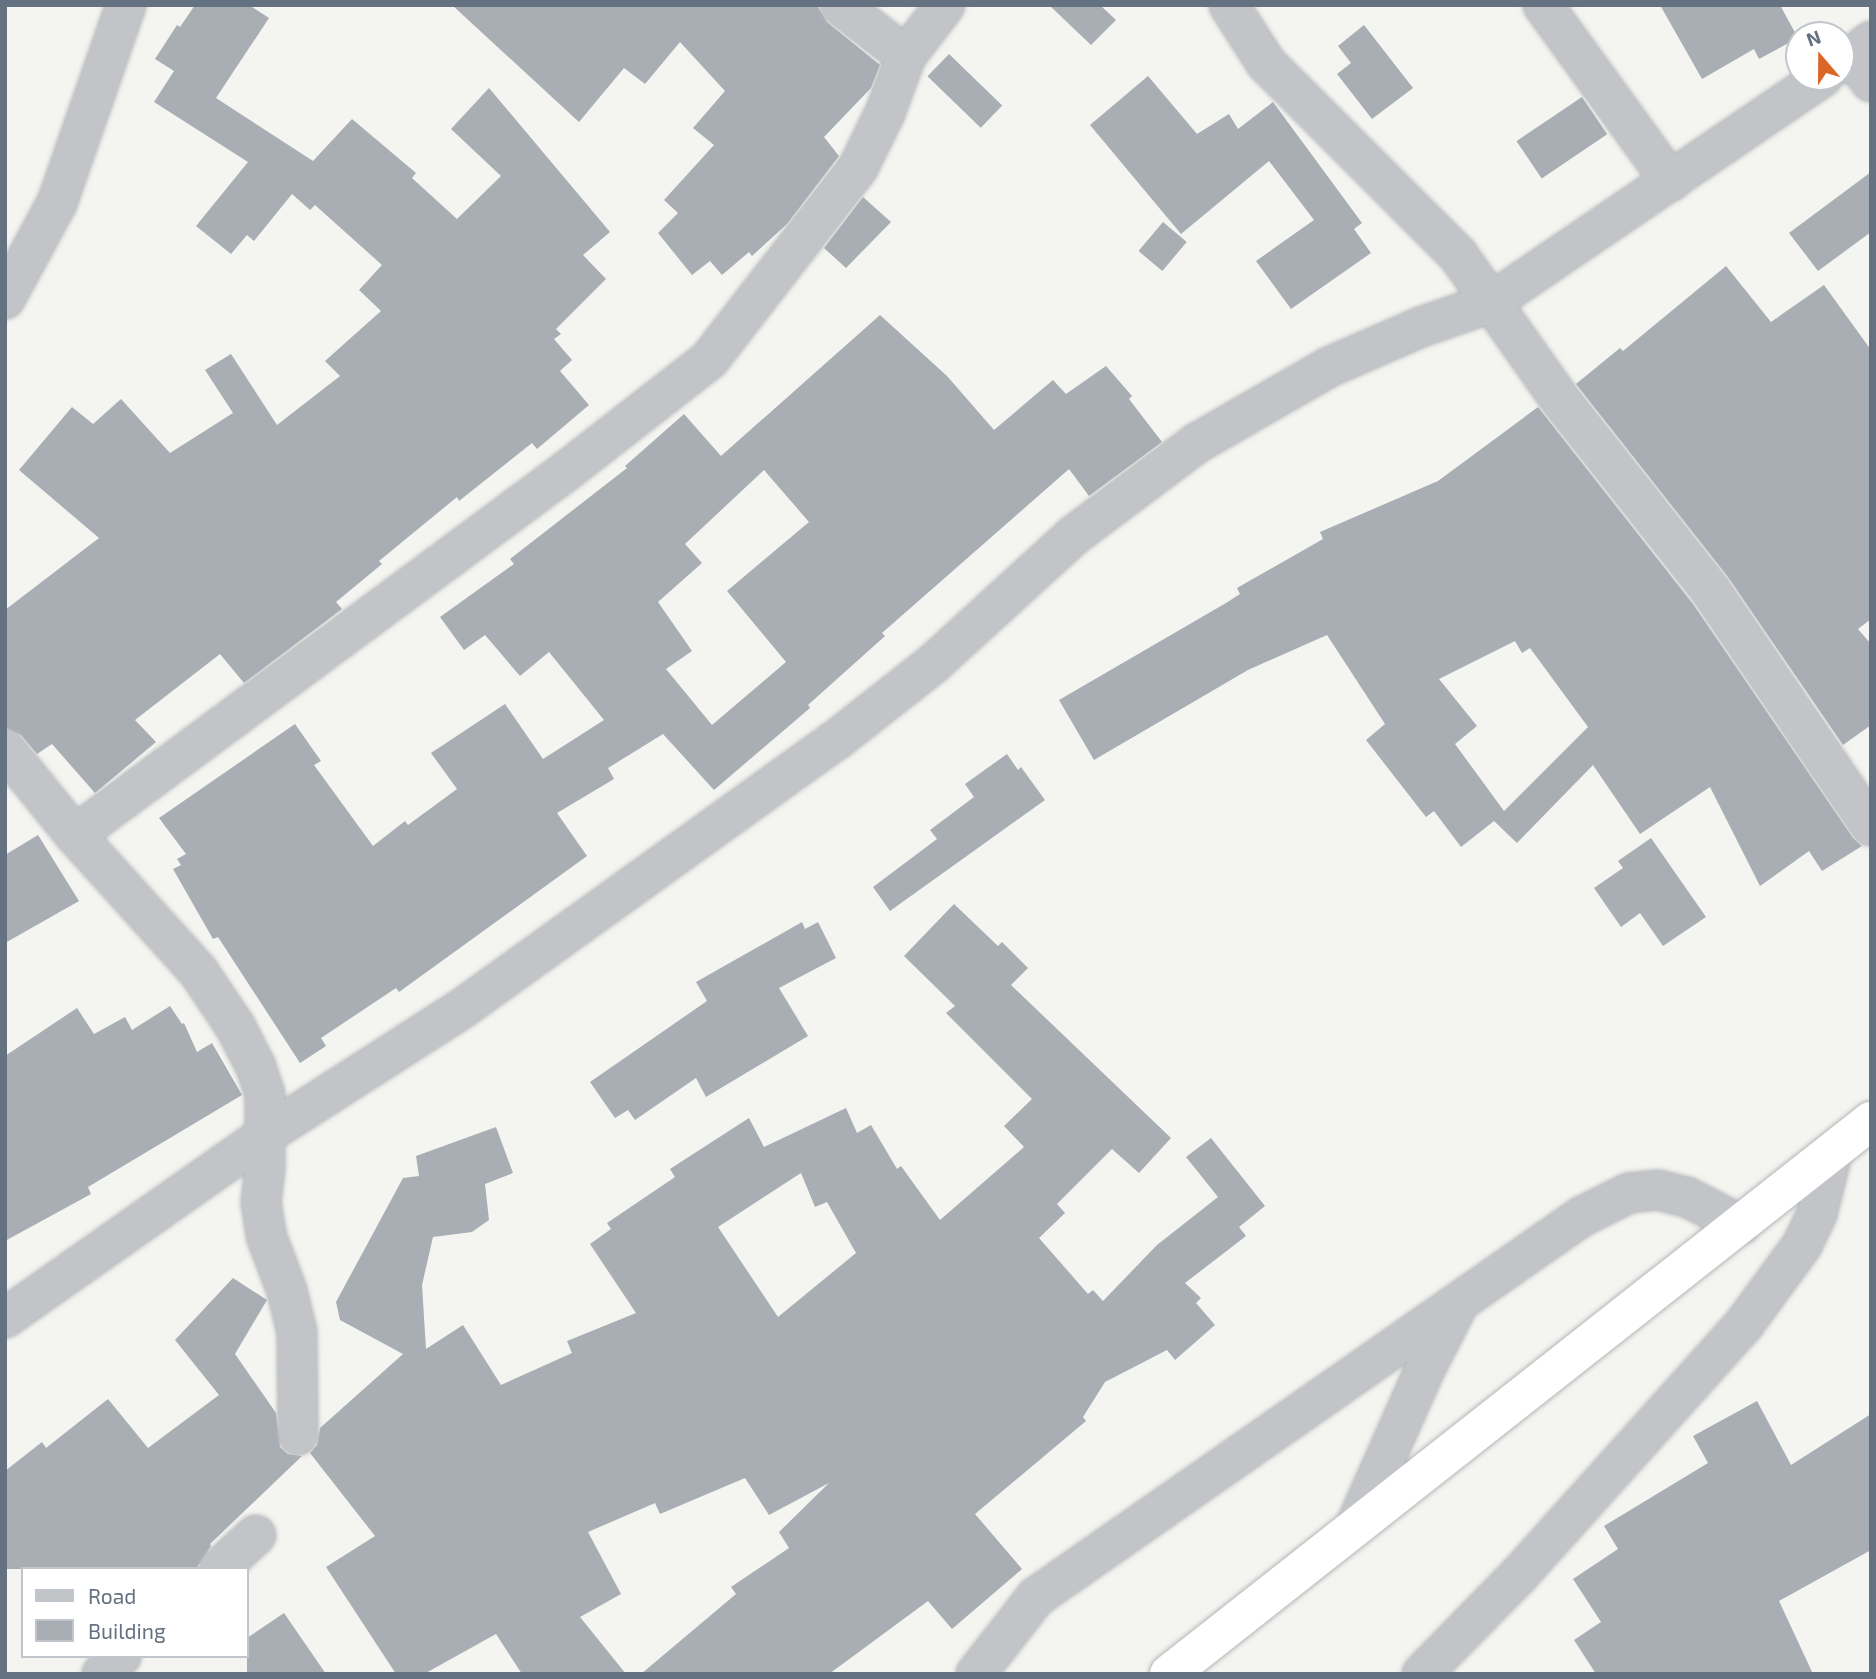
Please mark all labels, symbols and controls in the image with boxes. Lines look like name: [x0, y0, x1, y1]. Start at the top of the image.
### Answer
north arrow: [1785, 21, 1855, 91]
text: N: [1803, 25, 1824, 51]
legend: [21, 1567, 248, 1658]
text: Road: [88, 1583, 136, 1608]
text: Building: [88, 1618, 166, 1643]

